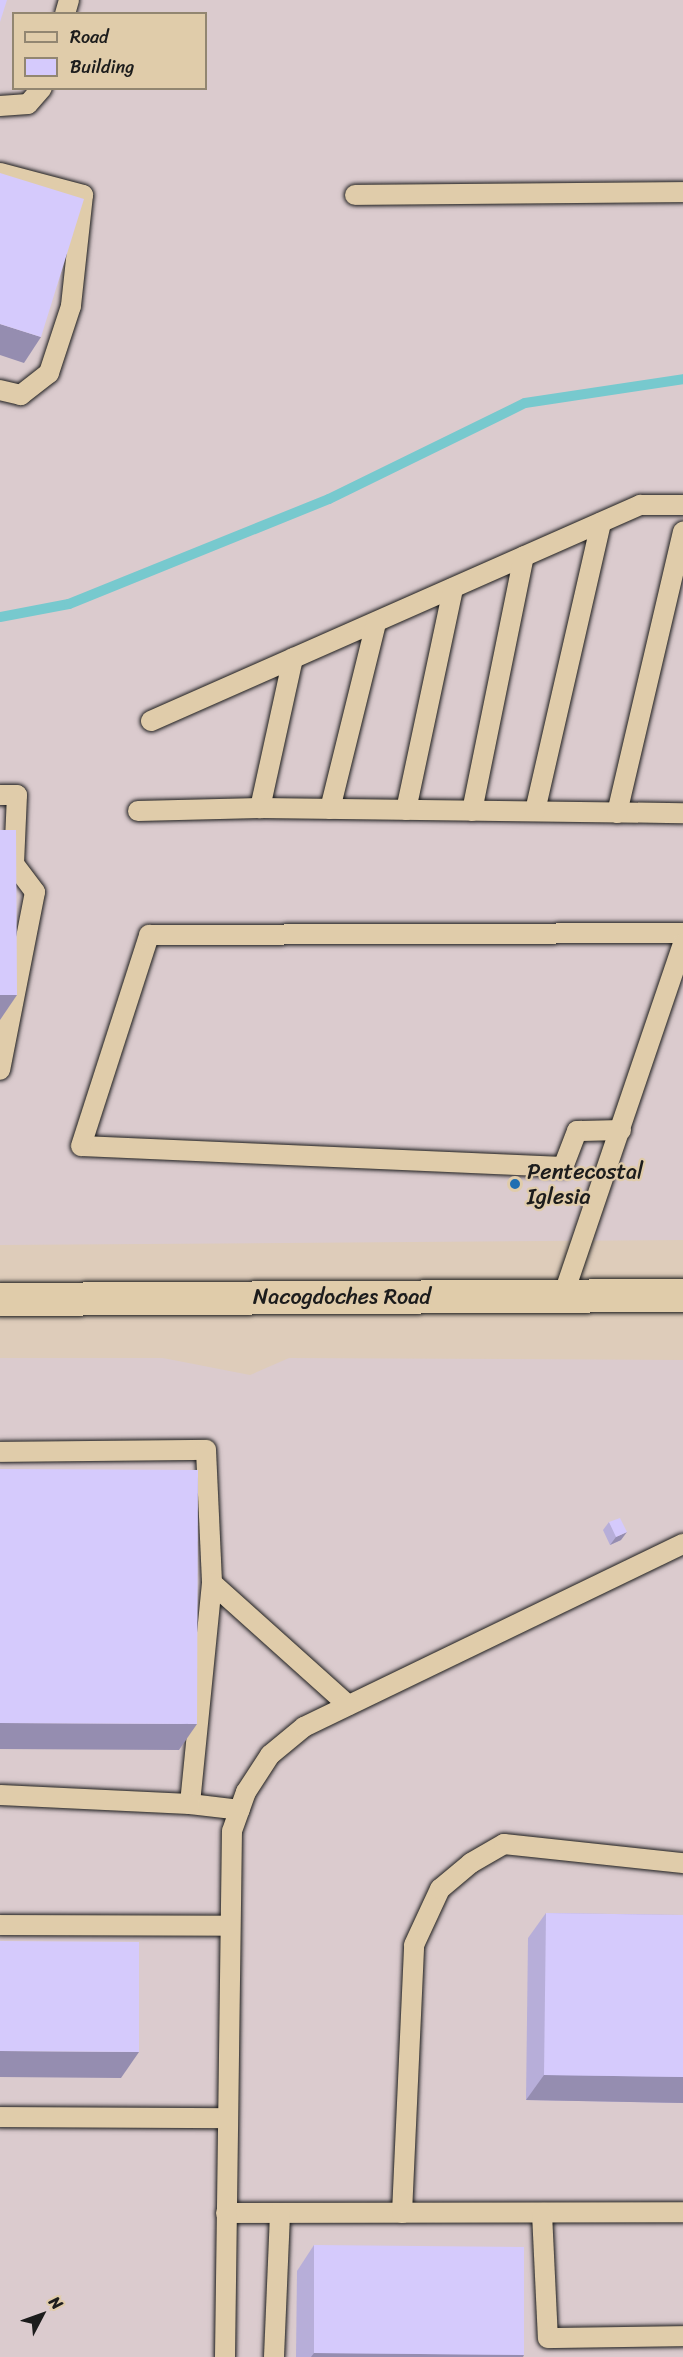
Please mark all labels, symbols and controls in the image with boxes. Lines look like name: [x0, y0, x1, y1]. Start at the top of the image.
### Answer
legend: [12, 12, 207, 90]
text: Road: [70, 21, 109, 53]
text: Building: [70, 51, 134, 83]
place label: Pentecostal Iglesia: [527, 1158, 643, 1210]
marker: Pentecostal Iglesia: [508, 1177, 522, 1191]
street label: Nacogdoches Road: [253, 1284, 431, 1310]
north arrow: [12, 2285, 72, 2345]
text: N: [41, 2289, 71, 2317]

